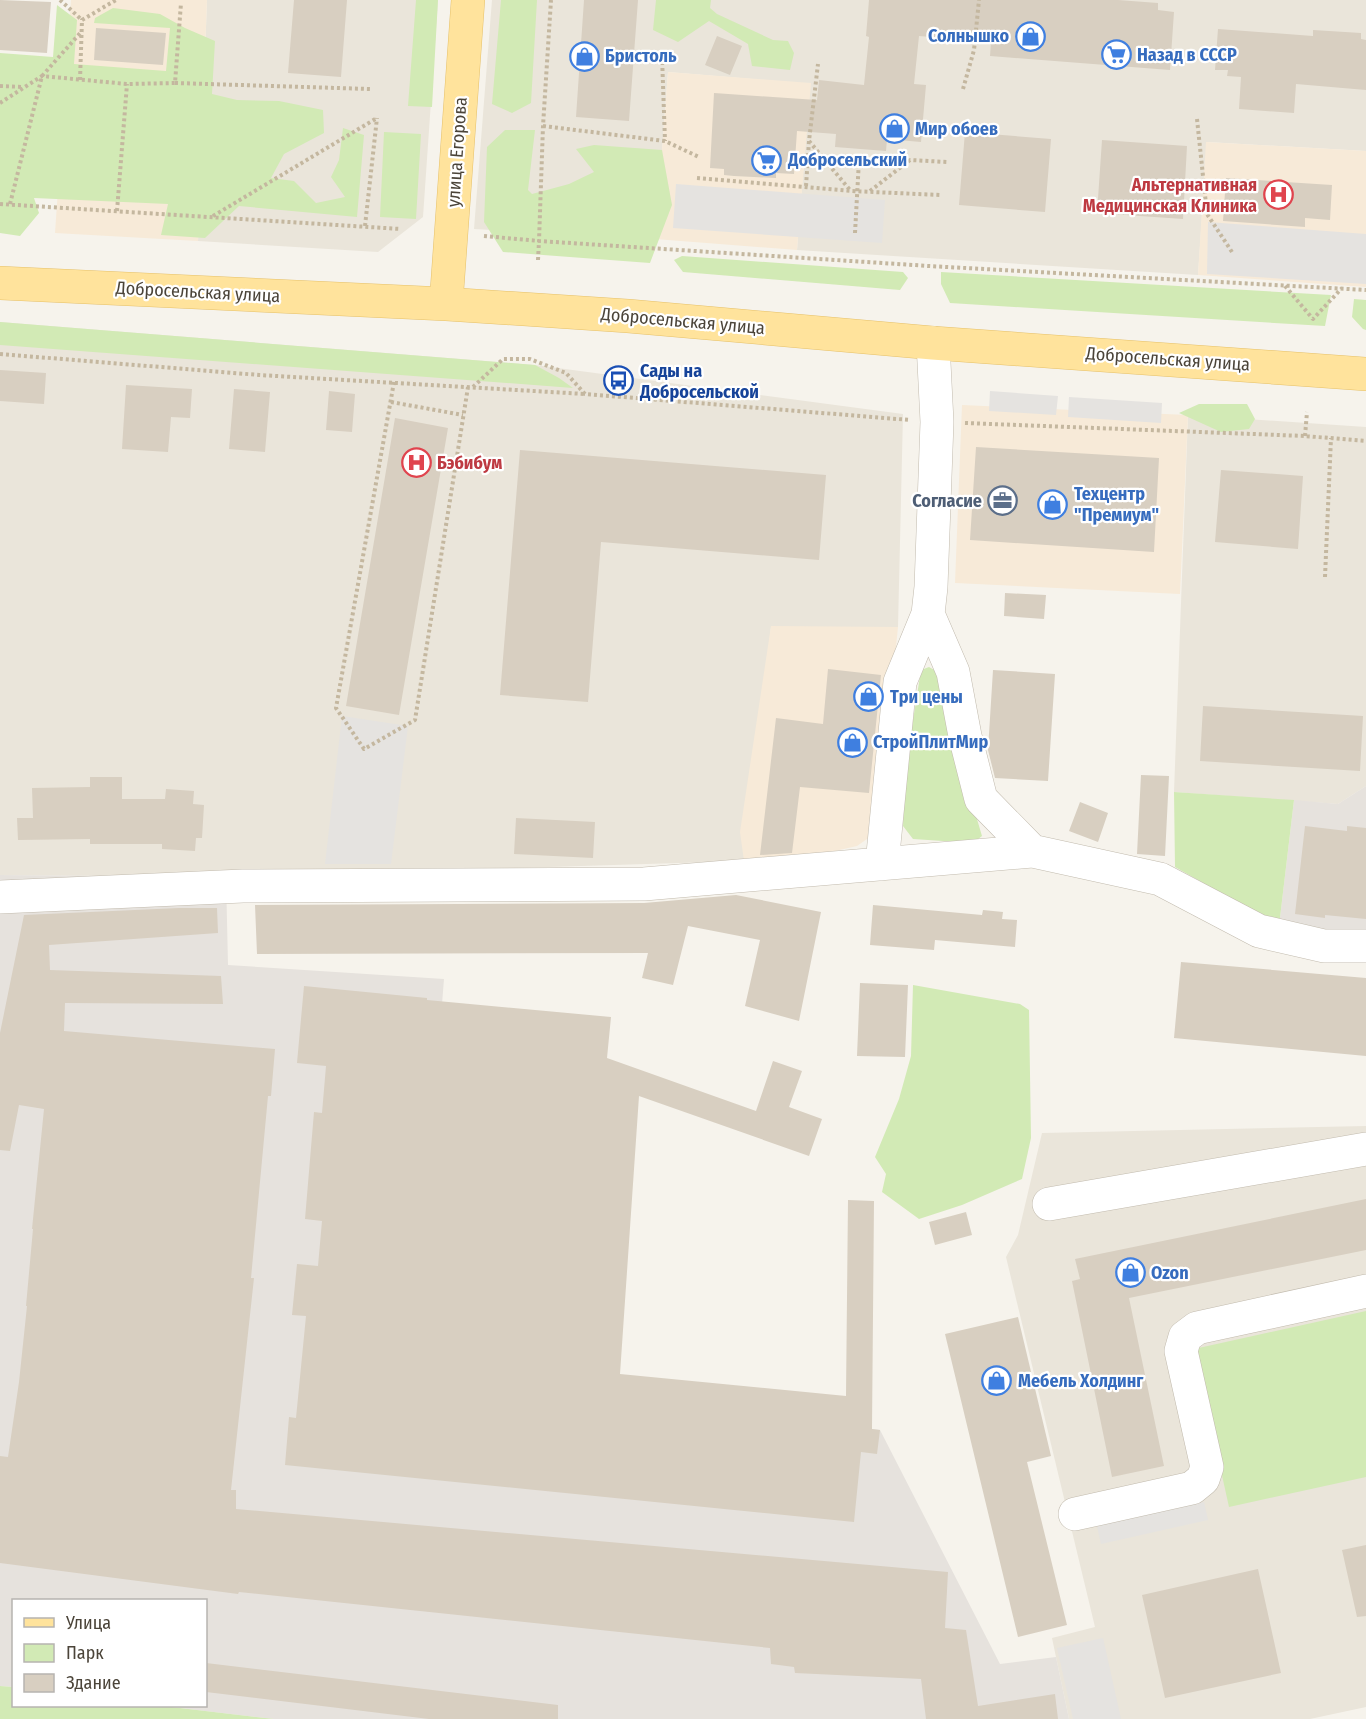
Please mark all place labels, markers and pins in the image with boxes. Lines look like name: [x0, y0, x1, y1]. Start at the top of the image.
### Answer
shop icon: Солнышко: [1014, 20, 1046, 52]
place label: Солнышко: [928, 25, 1009, 47]
supermarket icon: Назад в СССР: [1100, 39, 1132, 71]
shop icon: Бристоль: [568, 40, 600, 72]
place label: Назад в СССР: [1137, 44, 1237, 66]
place label: Бристоль: [605, 45, 677, 67]
shop icon: Мир обоев: [878, 113, 910, 145]
place label: Мир обоев: [915, 118, 998, 140]
supermarket icon: Добросельский: [751, 144, 783, 176]
place label: Добросельский: [787, 149, 907, 171]
place label: Альтернативная Mедицинская Kлиника: [1083, 174, 1257, 217]
hospital icon: Альтернативная Mедицинская Kлиника: [1262, 179, 1294, 211]
place label: Сады на Добросельской: [639, 360, 759, 403]
bus stop icon: Сады на Добросельской: [603, 365, 635, 397]
hospital icon: Бэбибум: [400, 447, 432, 479]
place label: Бэбибум: [437, 452, 502, 474]
place label: Техцентр "Премиум": [1074, 483, 1159, 526]
office icon: Согласие: [987, 485, 1019, 517]
shop icon: Техцентр "Премиум": [1037, 488, 1069, 520]
place label: Согласие: [912, 490, 982, 512]
shop icon: Три цены: [853, 681, 885, 713]
place label: Три цены: [890, 686, 963, 708]
shop icon: СтройПлитМир: [836, 726, 868, 758]
place label: СтройПлитМир: [873, 731, 988, 753]
shop icon: Ozon: [1114, 1257, 1146, 1289]
place label: Ozon: [1151, 1262, 1189, 1284]
shop icon: Мебель Холдинг: [981, 1365, 1013, 1397]
place label: Мебель Холдинг: [1018, 1370, 1144, 1392]

